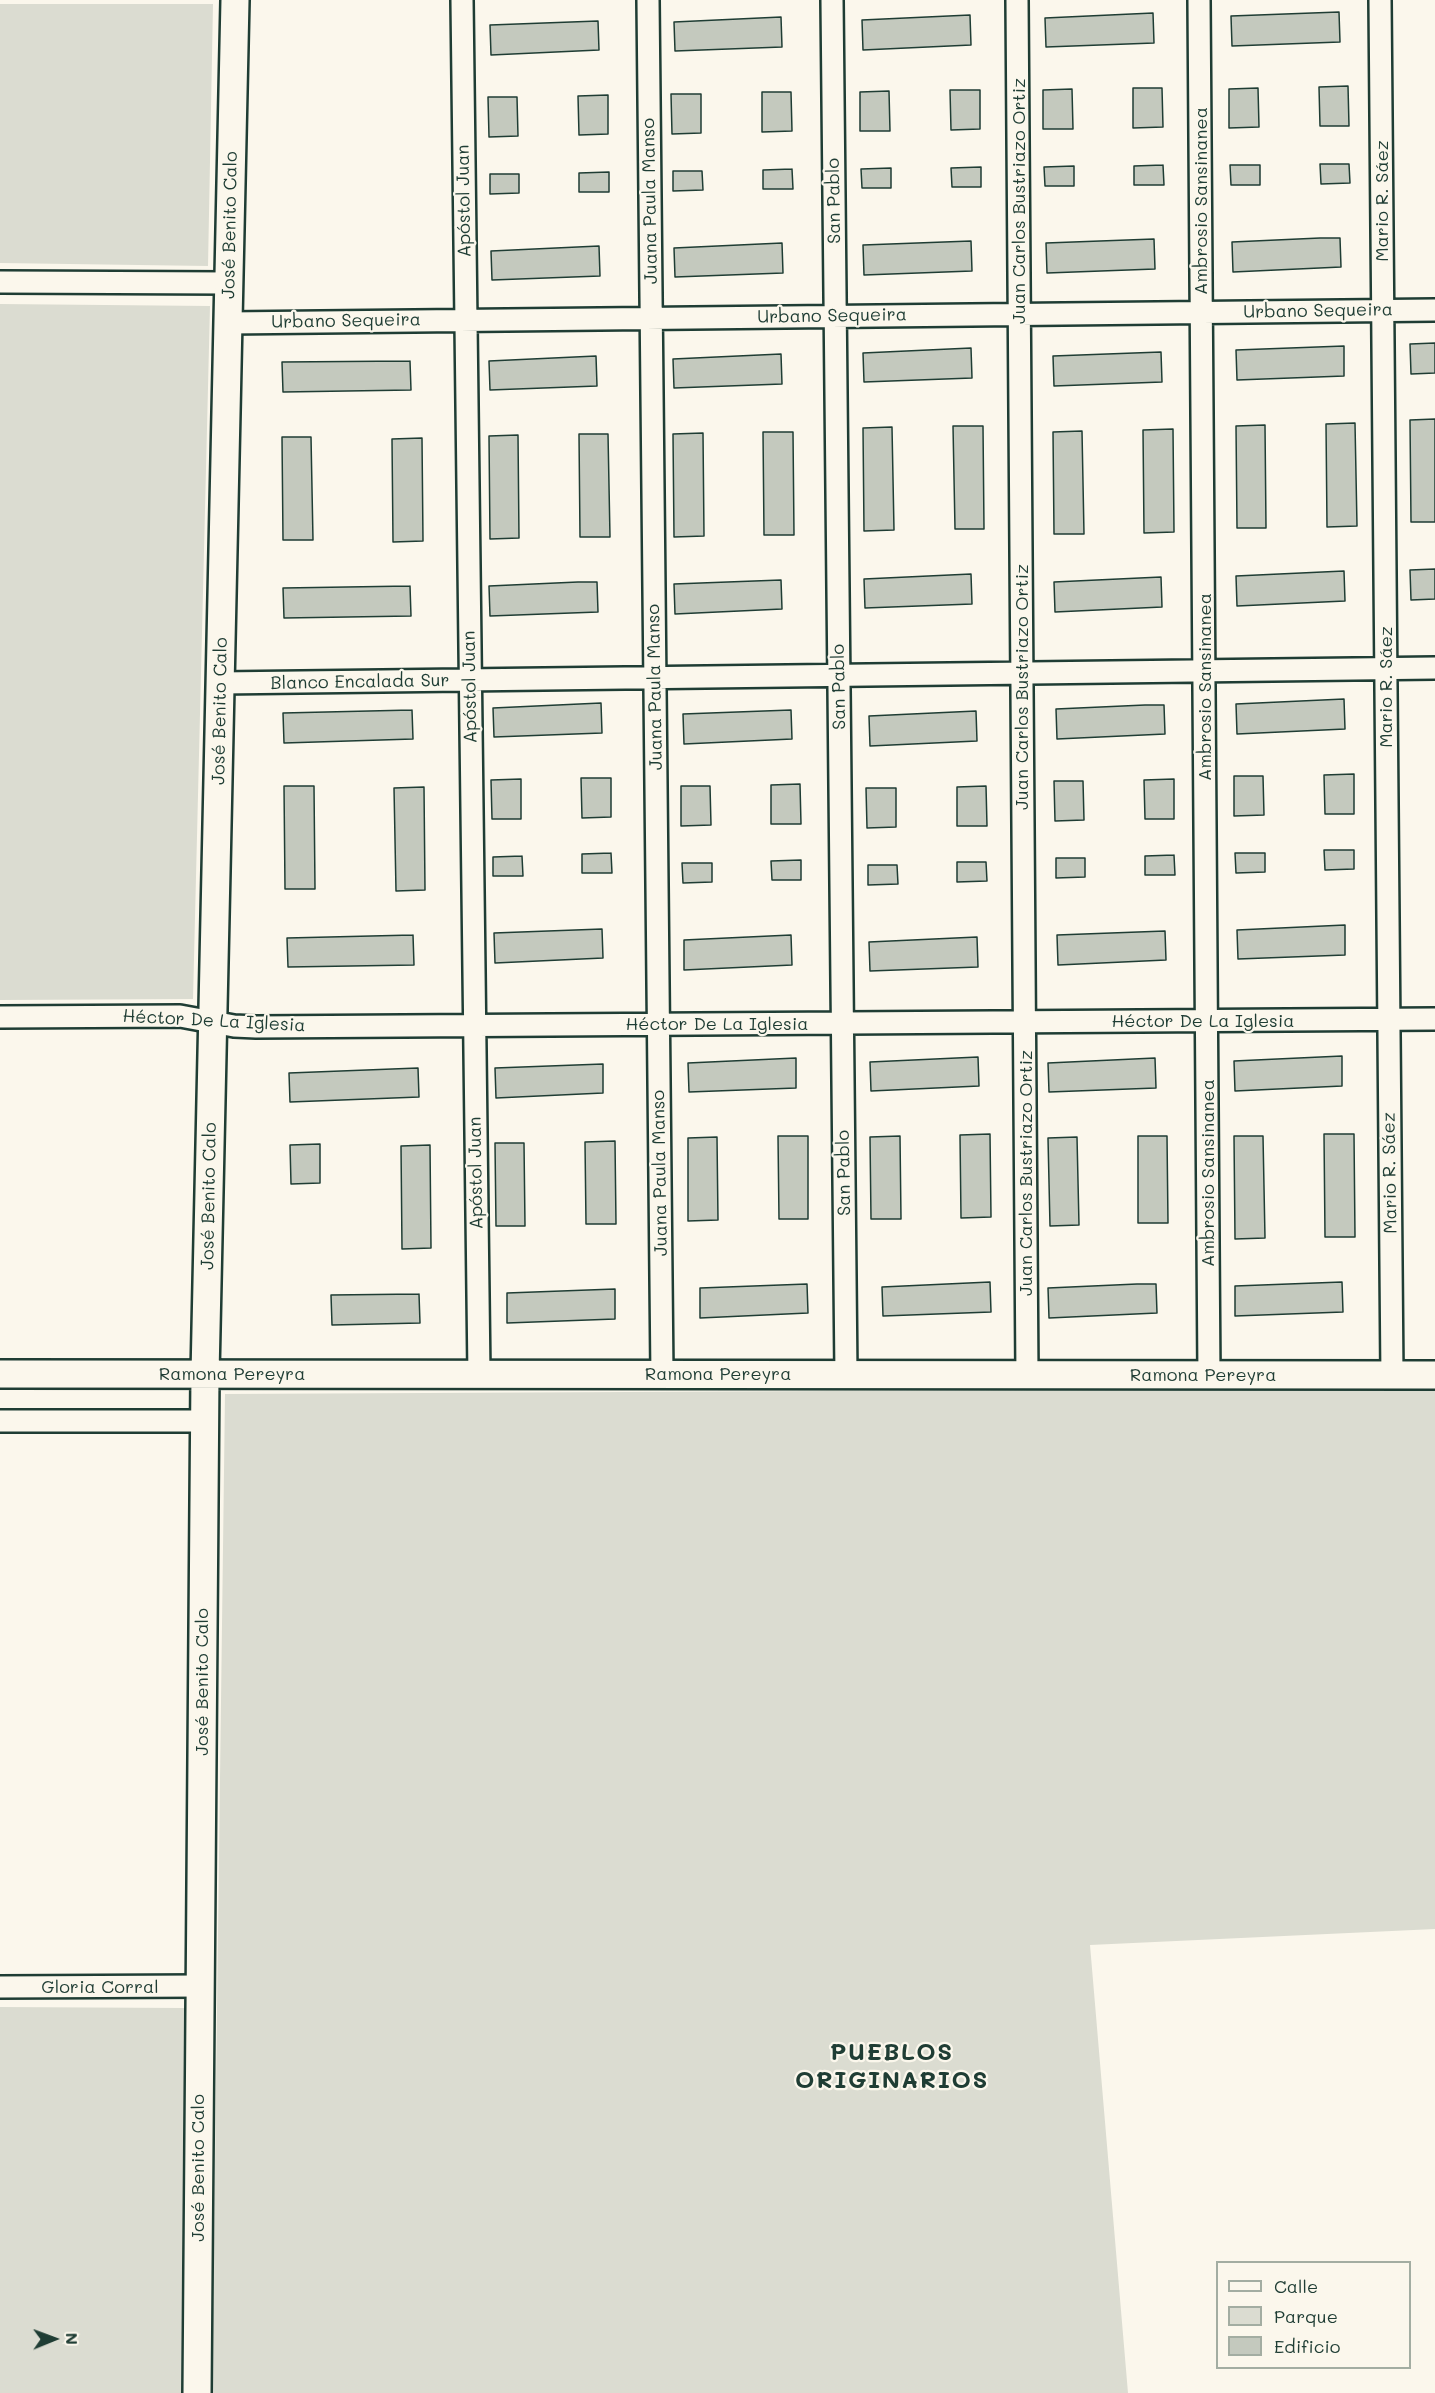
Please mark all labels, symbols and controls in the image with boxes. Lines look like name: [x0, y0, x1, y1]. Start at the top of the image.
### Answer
street label: Juan Carlos Bustriazo Ortiz: [1008, 78, 1030, 324]
street label: Ambrosio Sansinanea: [1190, 107, 1212, 295]
street label: Juana Paula Manso: [638, 118, 662, 284]
street label: Mario R. Sáez: [1371, 140, 1393, 262]
street label: Apóstol Juan: [452, 144, 476, 258]
street label: José Benito Calo: [218, 151, 242, 299]
street label: San Pablo: [822, 158, 846, 244]
street label: Urbano Sequeira: [1243, 299, 1393, 323]
street label: Urbano Sequeira: [757, 304, 907, 328]
street label: Urbano Sequeira: [271, 309, 421, 333]
street label: Juan Carlos Bustriazo Ortiz: [1011, 564, 1033, 810]
street label: Ambrosio Sansinanea: [1194, 593, 1216, 781]
street label: Juana Paula Manso: [643, 604, 667, 770]
street label: Mario R. Sáez: [1375, 626, 1397, 748]
street label: Apóstol Juan: [458, 630, 482, 744]
street label: José Benito Calo: [208, 637, 232, 785]
street label: San Pablo: [827, 644, 851, 730]
street label: Blanco Encalada Sur: [270, 670, 450, 694]
street label: Héctor De La Iglesia: [122, 1005, 306, 1037]
street label: Héctor De La Iglesia: [1111, 1010, 1295, 1032]
street label: Héctor De La Iglesia: [625, 1013, 809, 1035]
street label: Juan Carlos Bustriazo Ortiz: [1015, 1050, 1037, 1296]
street label: Ambrosio Sansinanea: [1197, 1079, 1219, 1267]
street label: Juana Paula Manso: [648, 1090, 672, 1256]
street label: Mario R. Sáez: [1378, 1112, 1402, 1234]
street label: Apóstol Juan: [464, 1116, 488, 1230]
street label: José Benito Calo: [197, 1122, 221, 1270]
street label: San Pablo: [832, 1130, 856, 1216]
street label: Ramona Pereyra: [159, 1363, 305, 1385]
street label: Ramona Pereyra: [645, 1363, 791, 1385]
street label: Ramona Pereyra: [1130, 1364, 1276, 1386]
street label: José Benito Calo: [191, 1608, 213, 1756]
street label: Gloria Corral: [41, 1976, 159, 1998]
district label: PUEBLOS ORIGINARIOS: [795, 2039, 989, 2095]
street label: José Benito Calo: [187, 2094, 209, 2242]
legend: [1216, 2261, 1411, 2369]
text: Calle: [1274, 2274, 1318, 2298]
text: Parque: [1274, 2304, 1338, 2328]
north arrow: [24, 2309, 84, 2369]
text: N: [62, 2332, 83, 2345]
text: Edificio: [1274, 2334, 1341, 2358]

